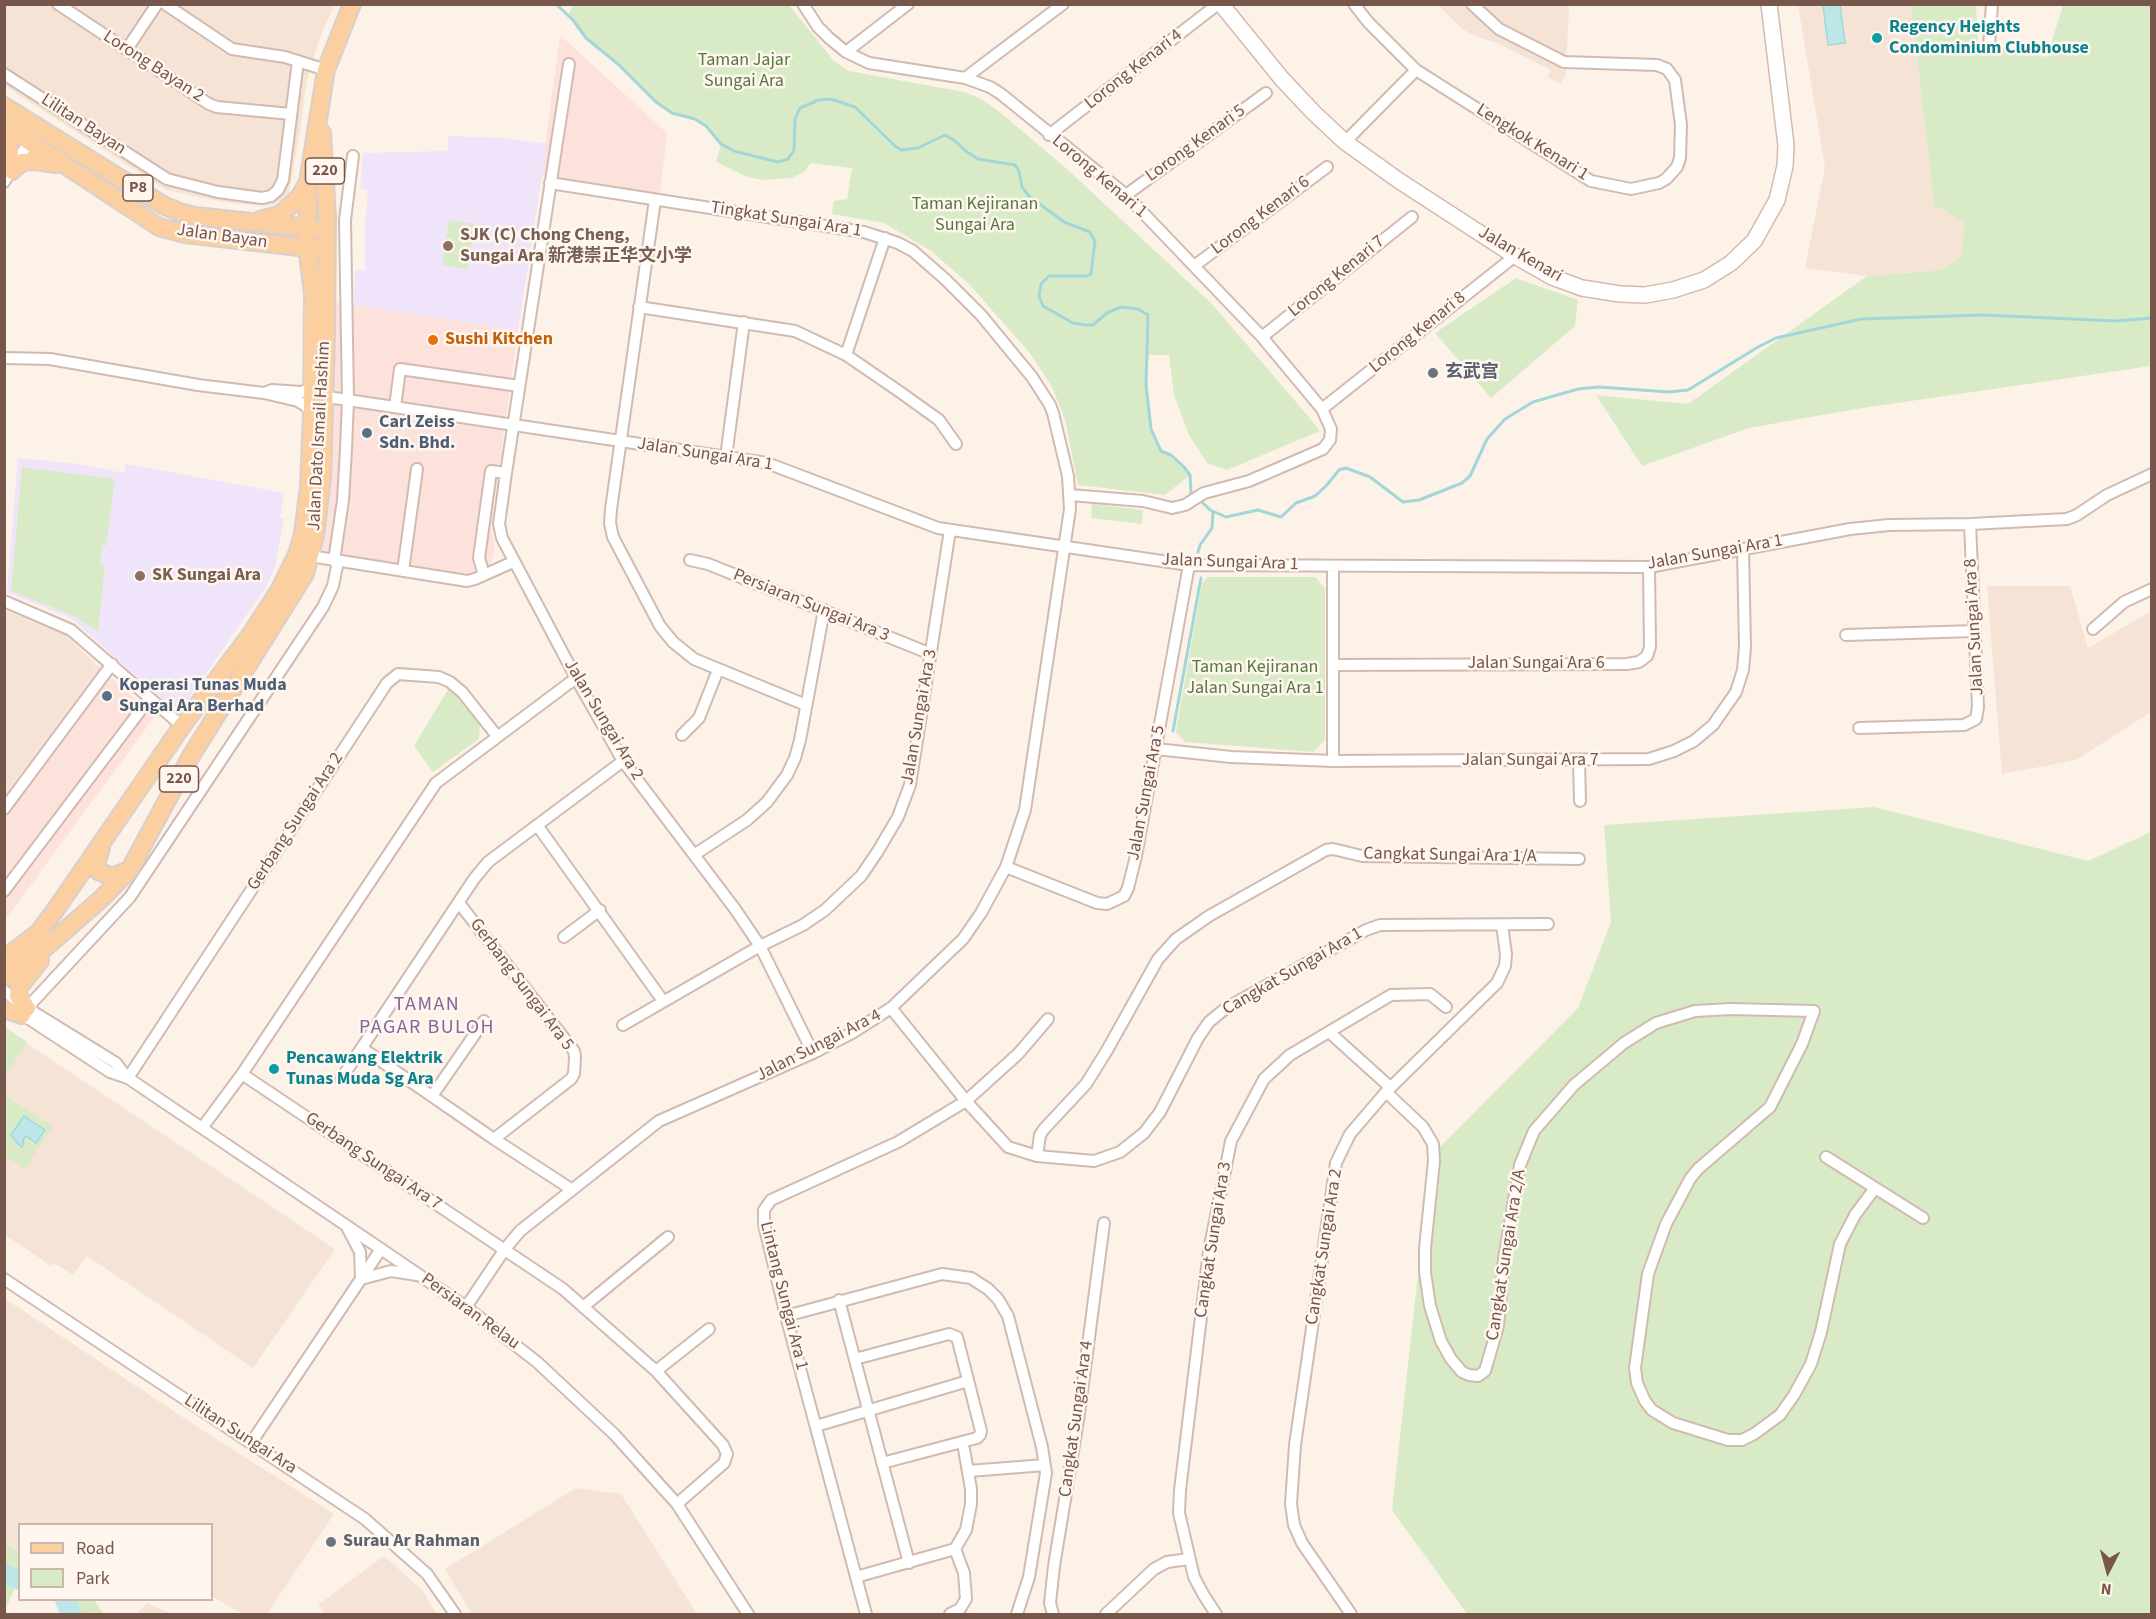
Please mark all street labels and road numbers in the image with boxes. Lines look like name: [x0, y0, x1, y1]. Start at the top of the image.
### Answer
street label: Lorong Kenari 4: [1081, 25, 1187, 115]
street label: Lorong Bayan 2: [99, 26, 207, 108]
street label: Lilitan Bayan: [36, 90, 130, 160]
street label: Lengkok Kenari 1: [1472, 100, 1592, 186]
street label: Lorong Kenari 5: [1142, 101, 1250, 187]
street label: Lorong Kenari 1: [1047, 131, 1151, 223]
road number: 220: [306, 158, 344, 184]
street label: Lorong Kenari 6: [1207, 172, 1315, 260]
road number: P8: [123, 175, 153, 201]
street label: Tingkat Sungai Ara 1: [709, 197, 863, 243]
street label: Jalan Bayan: [175, 220, 269, 254]
street label: Jalan Kenari: [1474, 222, 1566, 288]
street label: Lorong Kenari 7: [1284, 231, 1390, 323]
street label: Lorong Kenari 8: [1365, 287, 1471, 379]
street label: Jalan Dato Ismail Hashim: [304, 340, 336, 532]
street label: Jalan Sungai Ara 1: [636, 434, 774, 476]
street label: Jalan Sungai Ara 1: [1646, 530, 1784, 576]
street label: Jalan Sungai Ara 1: [1161, 550, 1299, 576]
street label: Jalan Sungai Ara 8: [1961, 558, 1989, 696]
street label: Persiaran Sungai Ara 3: [730, 565, 892, 647]
street label: Jalan Sungai Ara 3: [897, 648, 943, 786]
street label: Jalan Sungai Ara 6: [1467, 653, 1605, 675]
street label: Jalan Sungai Ara 2: [558, 656, 648, 784]
street label: Jalan Sungai Ara 5: [1123, 724, 1171, 862]
street label: Gerbang Sungai Ara 2: [243, 749, 349, 895]
street label: Jalan Sungai Ara 7: [1461, 750, 1599, 772]
road number: 220: [160, 766, 198, 792]
street label: Cangkat Sungai Ara 1/A: [1363, 844, 1537, 868]
street label: Gerbang Sungai Ara 5: [464, 915, 578, 1055]
street label: Cangkat Sungai Ara 1: [1219, 923, 1367, 1021]
street label: Jalan Sungai Ara 4: [753, 1005, 885, 1087]
street label: Gerbang Sungai Ara 7: [301, 1108, 445, 1216]
street label: Cangkat Sungai Ara 3: [1191, 1160, 1237, 1320]
street label: Cangkat Sungai Ara 2: [1302, 1167, 1348, 1327]
street label: Cangkat Sungai Ara 2/A: [1483, 1168, 1531, 1342]
street label: Lintang Sungai Ara 1: [754, 1219, 812, 1373]
street label: Persiaran Relau: [416, 1269, 524, 1355]
street label: Cangkat Sungai Ara 4: [1055, 1339, 1099, 1499]
street label: Lilitan Sungai Ara: [180, 1390, 300, 1480]

